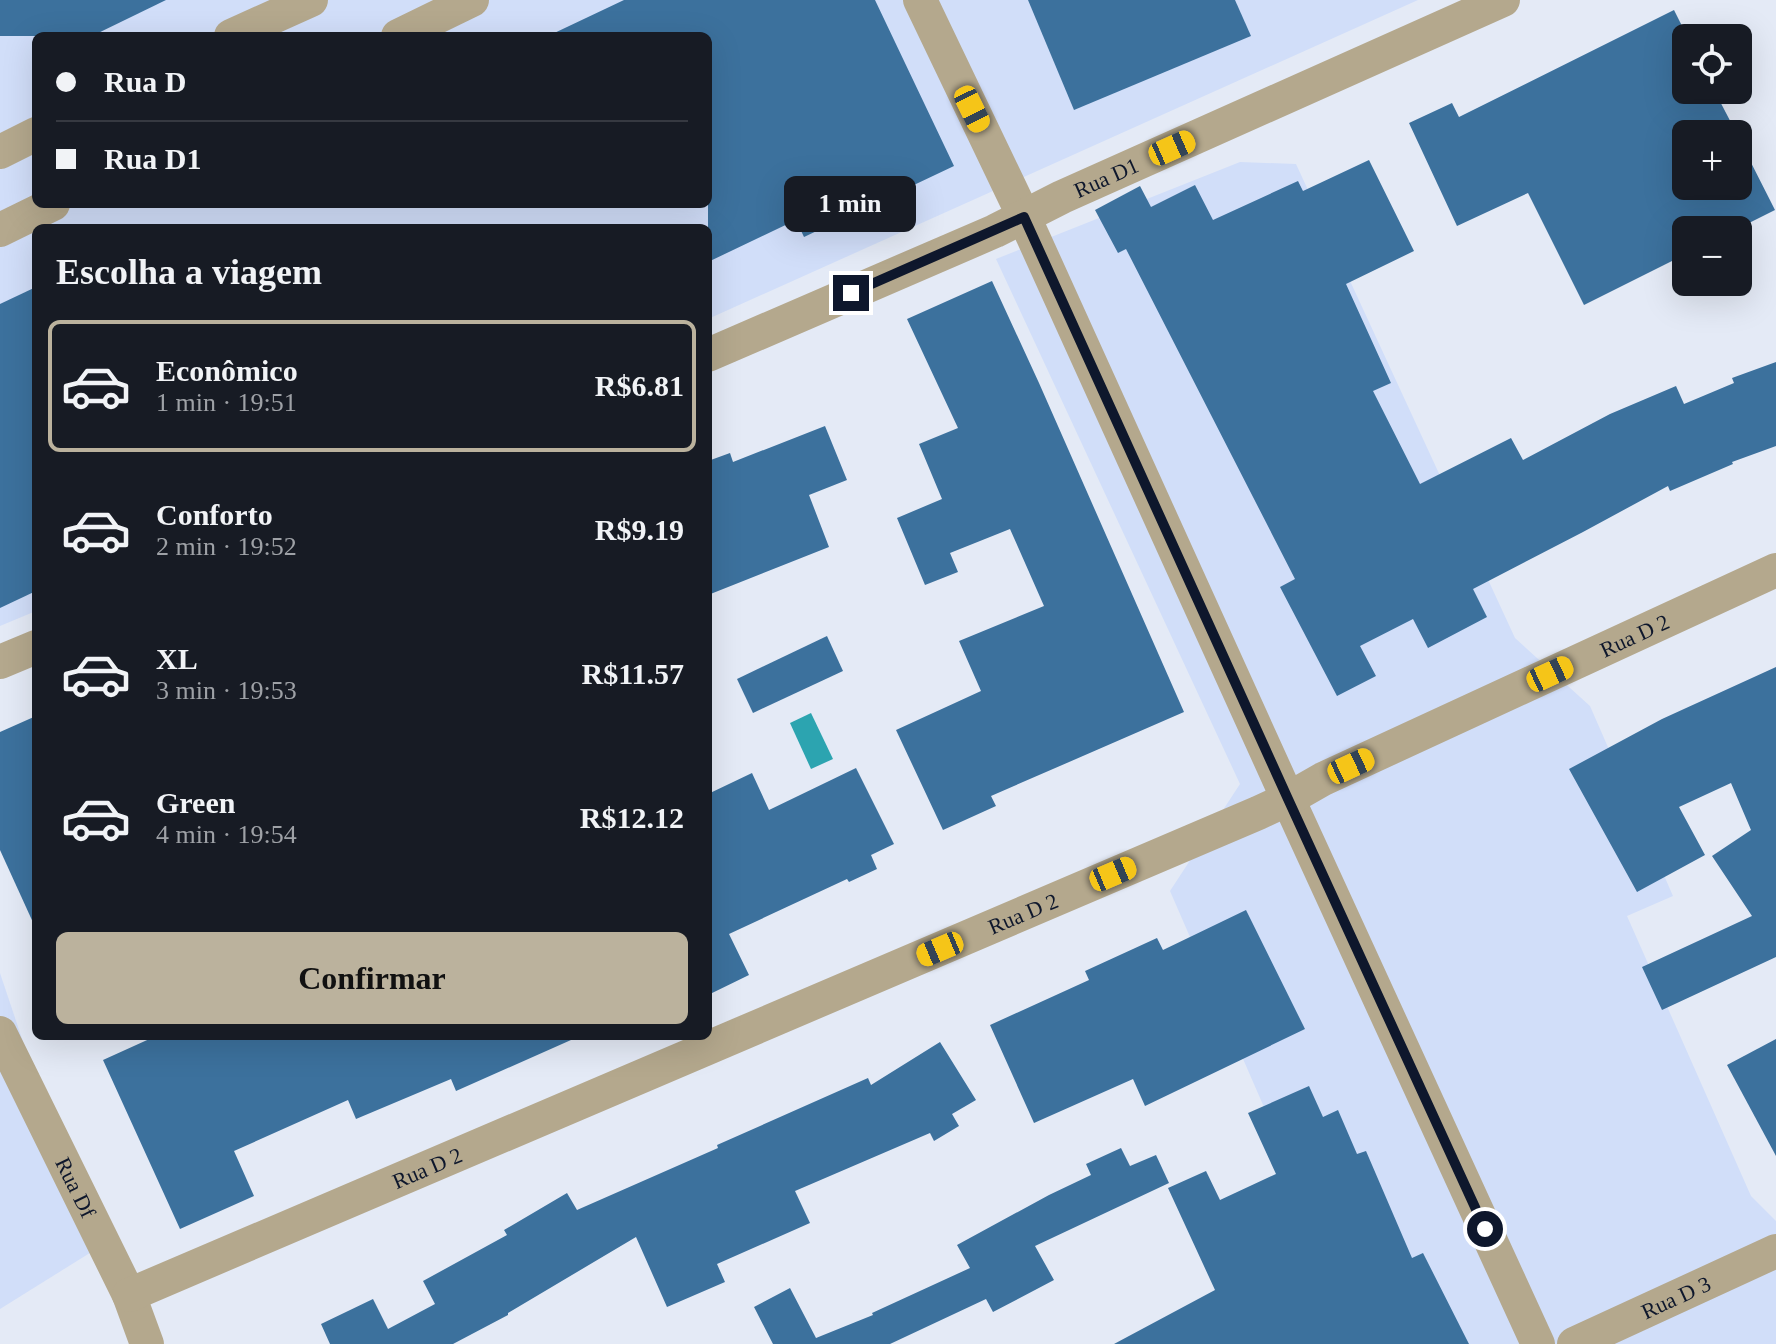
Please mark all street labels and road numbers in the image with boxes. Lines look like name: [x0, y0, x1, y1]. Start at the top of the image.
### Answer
street label: Rua D1: [1070, 152, 1142, 203]
street label: Rua D 2: [1596, 609, 1673, 662]
street label: Rua D 2: [984, 887, 1062, 939]
street label: Rua D 2: [388, 1142, 466, 1194]
street label: Rua Df: [51, 1153, 102, 1222]
street label: Rua D 3: [1637, 1270, 1714, 1324]

